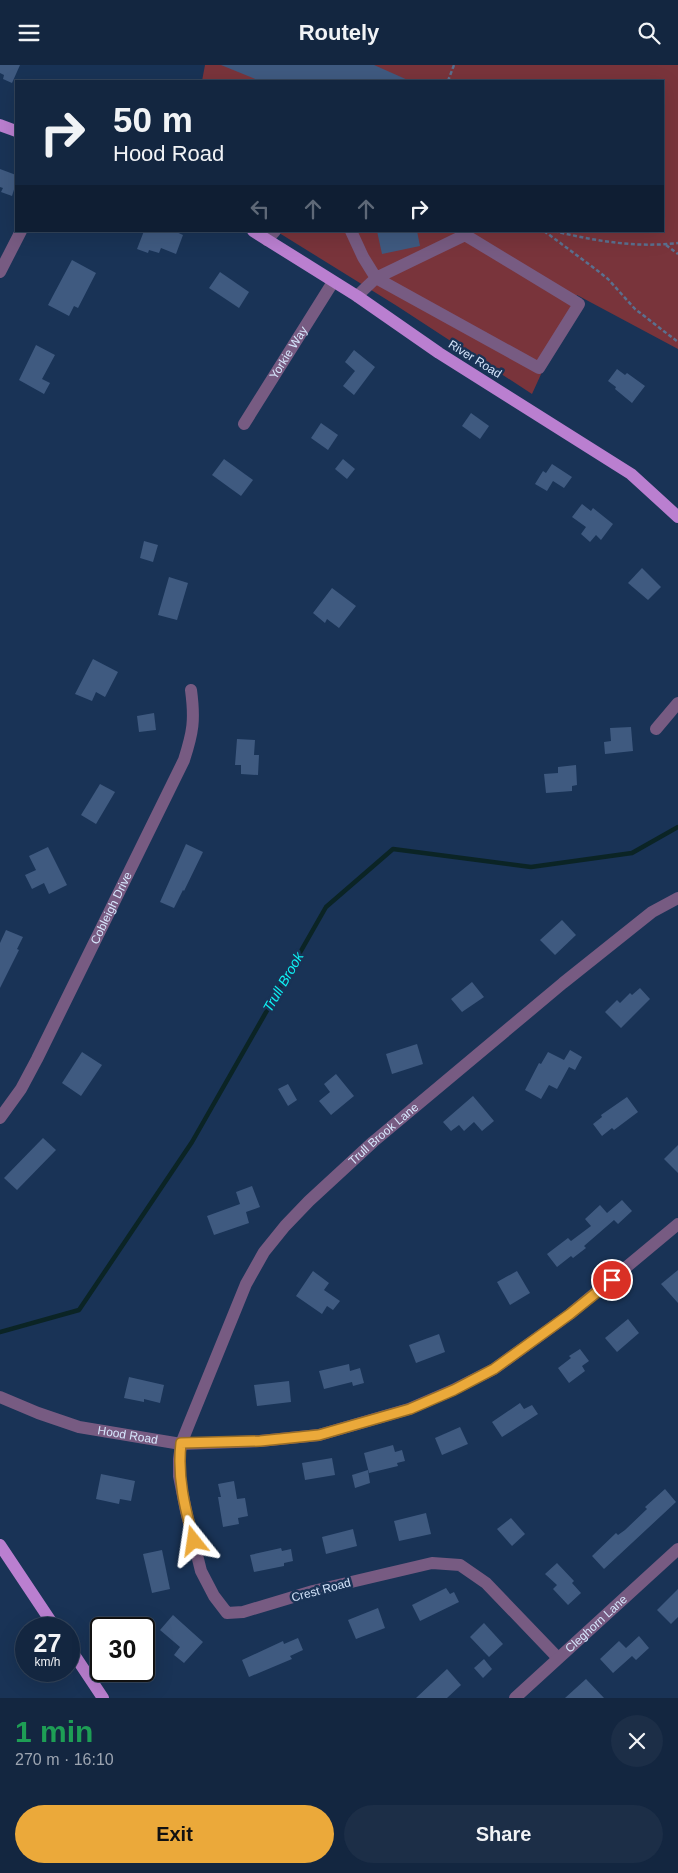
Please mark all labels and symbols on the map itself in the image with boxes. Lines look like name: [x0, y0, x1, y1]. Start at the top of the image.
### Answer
street label: Yorkie Way: [267, 324, 310, 382]
street label: River Road: [446, 337, 504, 381]
street label: Cobleigh Drive: [88, 869, 135, 947]
water label: Trull Brook: [259, 948, 307, 1015]
street label: Trull Brook Lane: [346, 1100, 421, 1168]
pin: [591, 1259, 633, 1301]
street label: Hood Road: [97, 1423, 159, 1447]
position arrow: [167, 1514, 219, 1566]
street label: Crest Road: [290, 1575, 352, 1605]
street label: Cleghorn Lane: [562, 1592, 630, 1656]
speed limit sign: 30: [90, 1617, 155, 1682]

